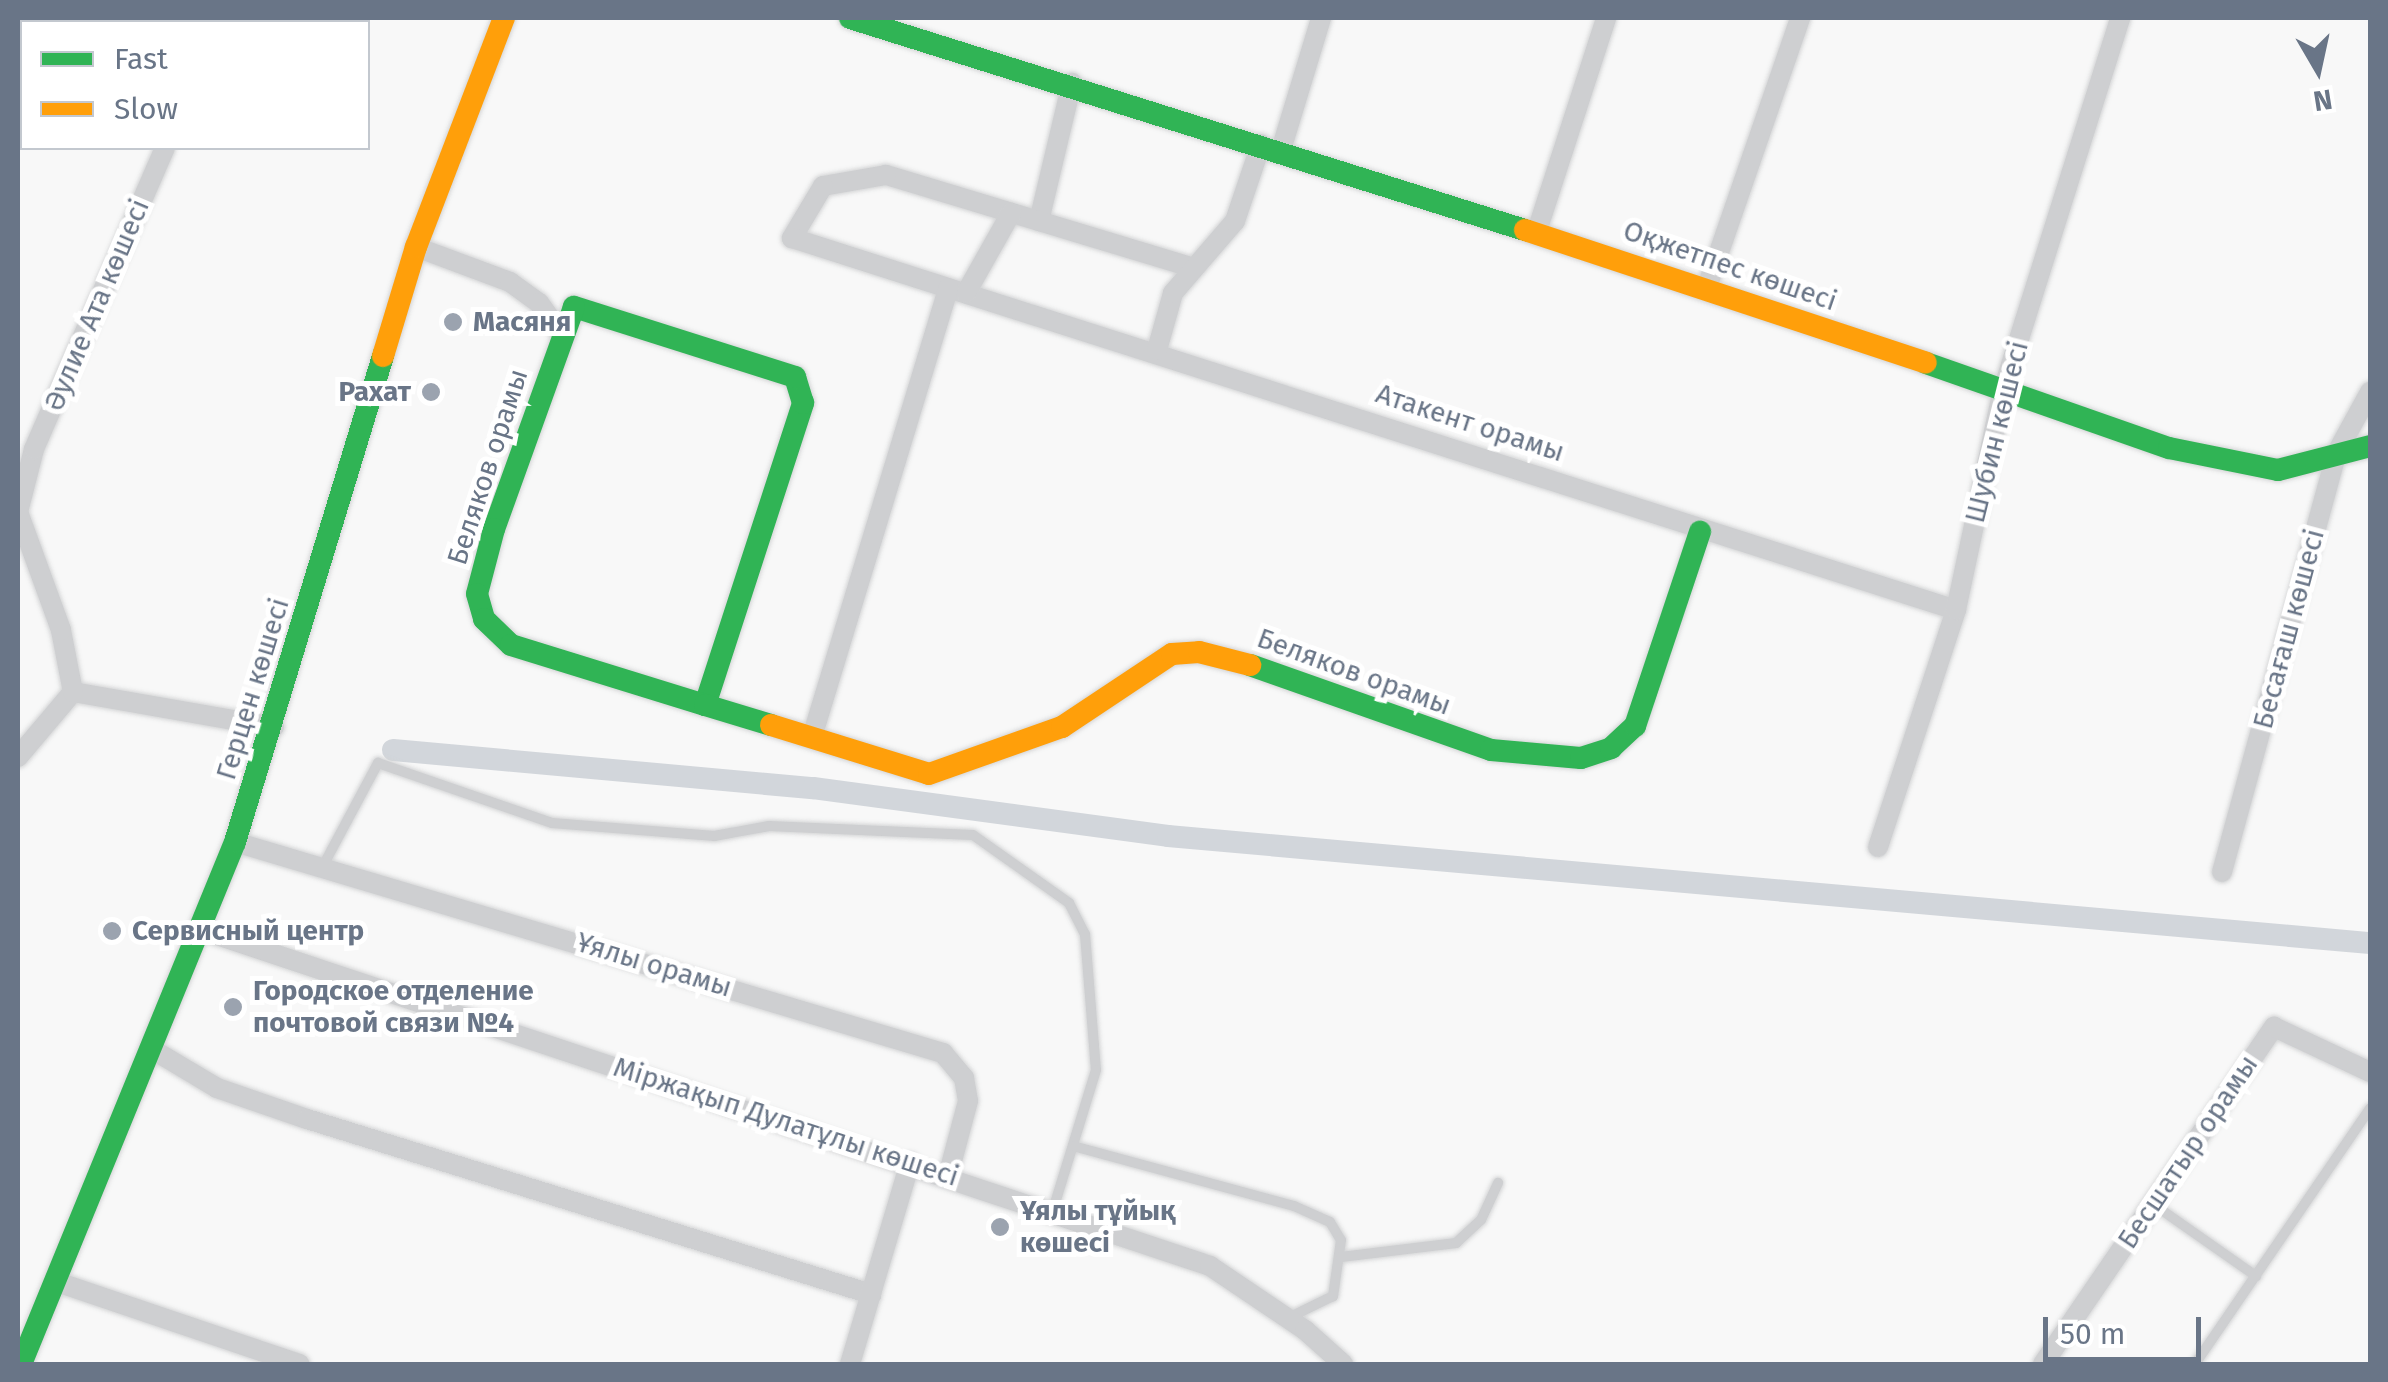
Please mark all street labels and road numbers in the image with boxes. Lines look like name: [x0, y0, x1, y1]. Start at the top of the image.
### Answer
street label: Әулие Ата көшесі: [37, 194, 157, 416]
street label: Оқжетпес көшесі: [1619, 214, 1841, 318]
street label: Шубин көшесі: [1958, 338, 2036, 526]
street label: Беляков орамы: [441, 365, 535, 569]
street label: Атакент орамы: [1372, 377, 1568, 469]
street label: Бесағаш көшесі: [2246, 525, 2332, 733]
street label: Герцен көшесі: [209, 594, 297, 784]
street label: Беляков орамы: [1252, 621, 1456, 723]
street label: Ұялы орамы: [572, 925, 736, 1005]
street label: Бесшатыр орамы: [2111, 1049, 2265, 1255]
street label: Міржақып Дулатұлы көшесі: [609, 1050, 963, 1194]

